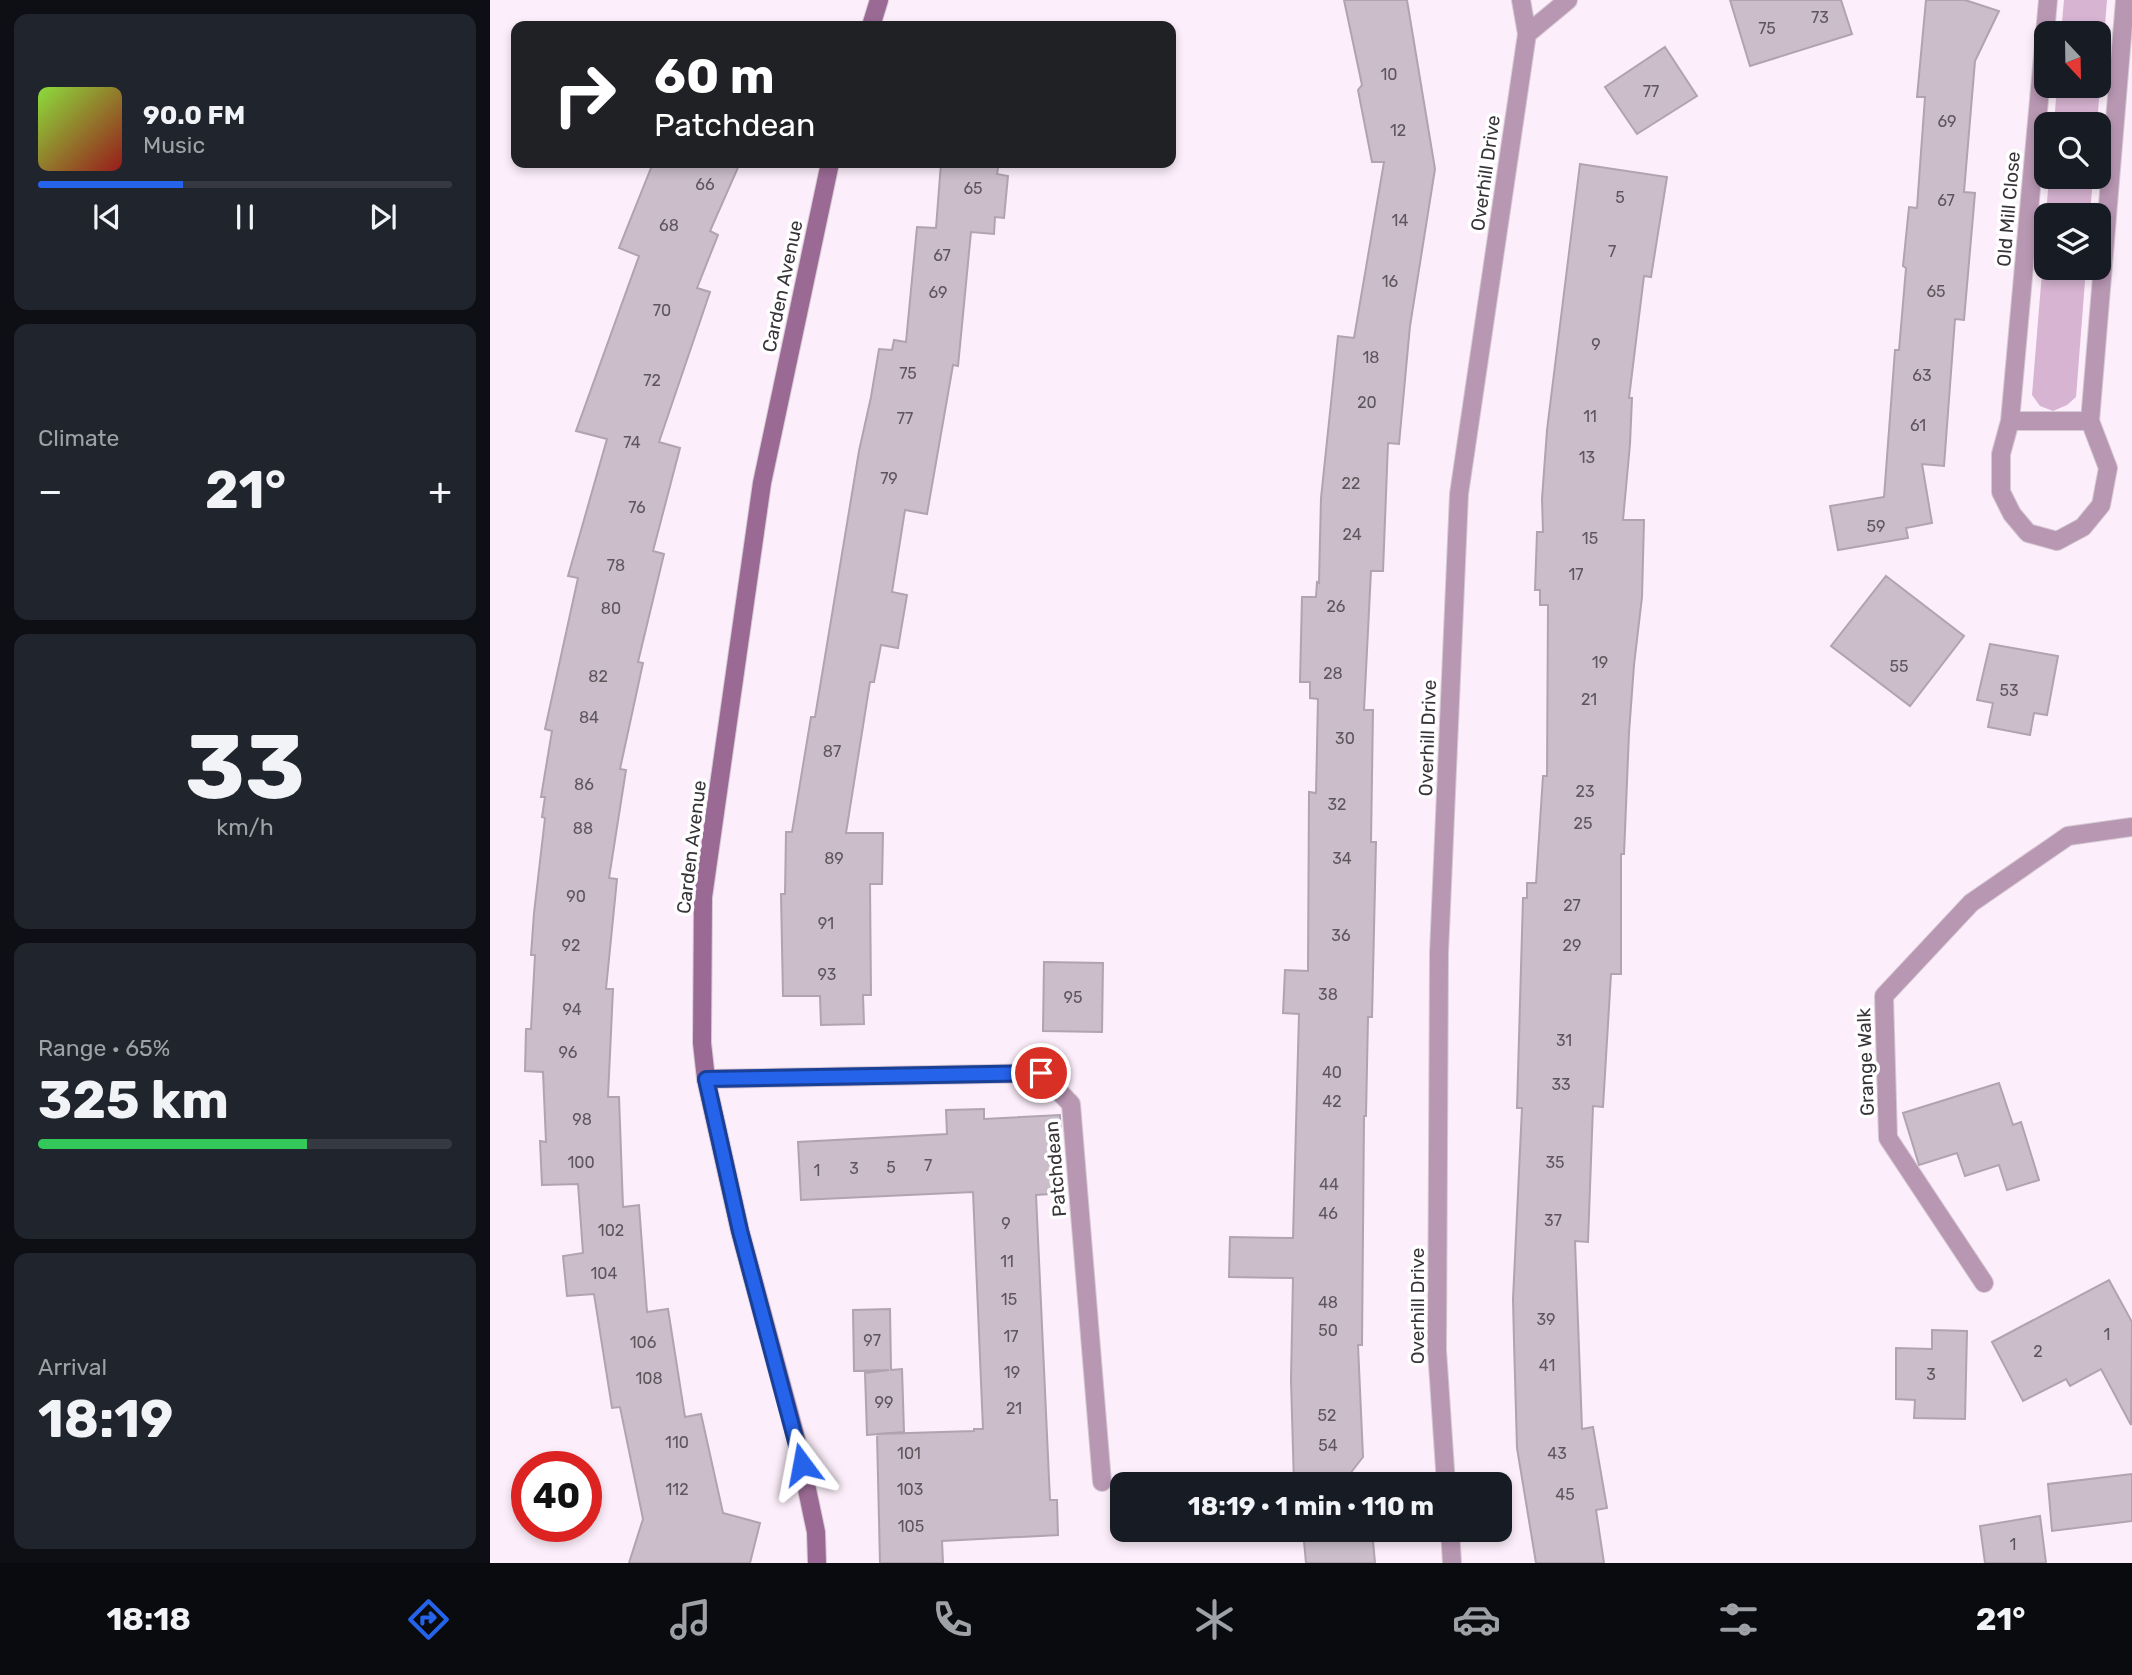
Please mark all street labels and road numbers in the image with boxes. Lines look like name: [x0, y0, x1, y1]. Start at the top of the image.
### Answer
street label: Overhill Drive: [1466, 114, 1505, 232]
street label: Old Mill Close: [1992, 150, 2025, 268]
street label: Carden Avenue: [757, 218, 808, 354]
street label: Overhill Drive: [1414, 679, 1441, 797]
street label: Carden Avenue: [672, 779, 711, 915]
street label: Grange Walk: [1852, 1007, 1879, 1116]
street label: Patchdean: [1040, 1120, 1071, 1218]
street label: Overhill Drive: [1406, 1248, 1429, 1364]

